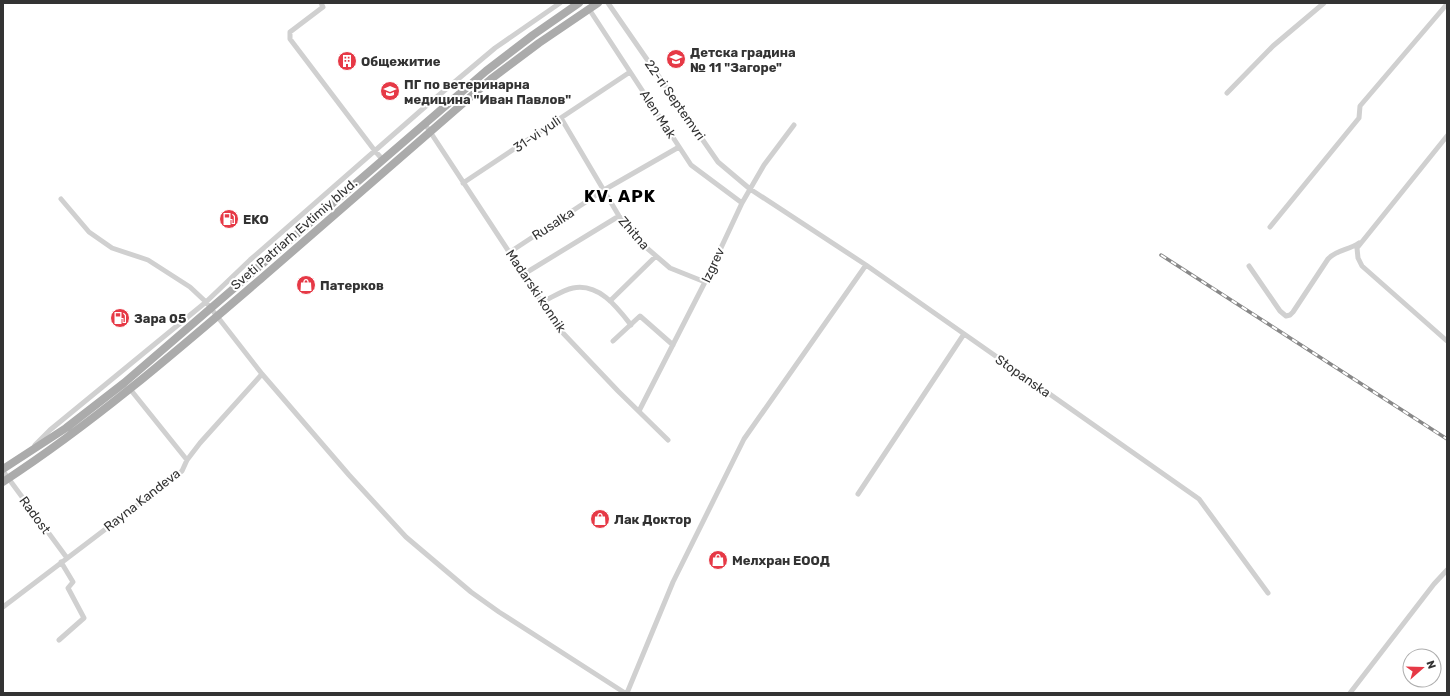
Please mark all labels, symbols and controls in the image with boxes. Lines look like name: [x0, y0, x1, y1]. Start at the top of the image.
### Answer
place label: Детска градина № 11 "Загоре": [690, 45, 796, 75]
school or university icon: Детска градина № 11 "Загоре": [665, 48, 687, 70]
building icon: Общежитие: [336, 50, 358, 72]
place label: Общежитие: [361, 54, 441, 69]
street label: 22-ri Septemvri: [642, 57, 708, 143]
place label: ПГ по ветеринарна медицина "Иван Павлов": [404, 77, 571, 107]
school or university icon: ПГ по ветеринарна медицина "Иван Павлов": [379, 80, 401, 102]
street label: Alen Mak: [637, 87, 679, 141]
street label: 31-vi yuli: [511, 113, 563, 155]
street label: Sveti Patriarh Evtimiy blvd.: [228, 175, 360, 293]
district label: KV. APK: [584, 186, 656, 206]
street label: Rusalka: [529, 205, 577, 243]
fuel station icon: EKO: [218, 208, 240, 230]
place label: EKO: [243, 212, 269, 227]
street label: Zhitna: [616, 213, 652, 253]
street label: Izgrev: [698, 245, 729, 285]
street label: Madarski konnik: [503, 247, 569, 335]
shop icon: Патерков: [295, 274, 317, 296]
place label: Патерков: [320, 278, 384, 293]
fuel station icon: Зара 05: [109, 307, 131, 329]
place label: Зара 05: [134, 311, 186, 326]
street label: Stopanska: [993, 352, 1053, 400]
street label: Rayna Kandeva: [101, 466, 183, 534]
street label: Radost: [16, 493, 54, 537]
shop icon: Лак Доктор: [589, 508, 611, 530]
place label: Лак Доктор: [614, 512, 692, 527]
shop icon: Мелхран ЕООД: [707, 549, 729, 571]
place label: Мелхран ЕООД: [732, 553, 830, 568]
north arrow: [1402, 648, 1442, 688]
text: N: [1423, 659, 1438, 671]

